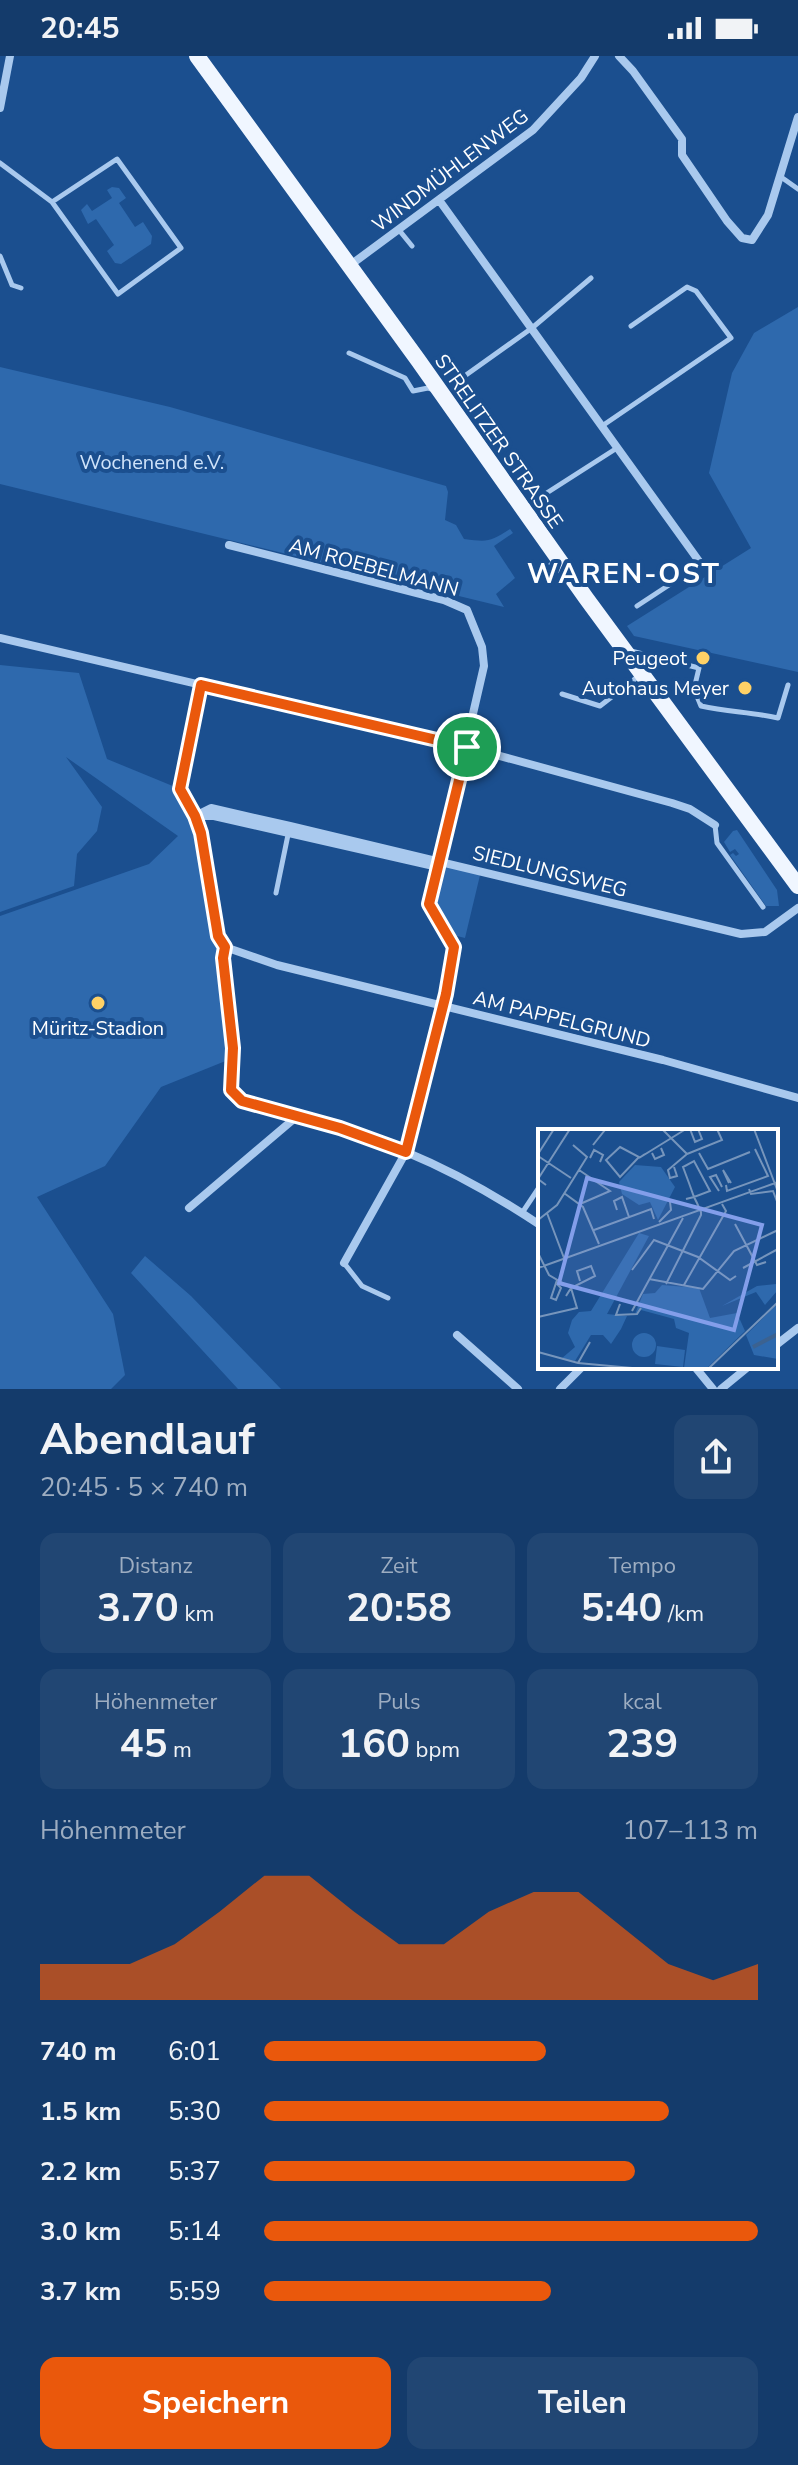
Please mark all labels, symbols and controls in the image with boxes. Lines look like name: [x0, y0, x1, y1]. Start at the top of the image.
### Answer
text: 20:45: [40, 8, 119, 49]
street label: WINDMÜHLENWEG: [367, 103, 534, 238]
street label: STRELITZER STRASSE: [428, 349, 569, 534]
park label: Wochenend e.V.: [80, 449, 224, 476]
street label: AM ROEBELMANN: [286, 532, 462, 603]
district label: WAREN-OST: [527, 555, 721, 593]
place label: Peugeot: [613, 645, 688, 672]
marker: Peugeot: [694, 649, 712, 667]
place label: Autohaus Meyer: [582, 675, 729, 702]
marker: Autohaus Meyer: [736, 679, 754, 697]
pin: [433, 713, 501, 781]
icon: arrive: [445, 725, 489, 769]
street label: SIEDLUNGSWEG: [470, 839, 630, 904]
street label: AM PAPPELGRUND: [470, 984, 653, 1055]
marker: Müritz-Stadion: [89, 994, 107, 1012]
place label: Müritz-Stadion: [32, 1015, 164, 1042]
inset map: [538, 1129, 778, 1369]
text: Abendlauf: [40, 1410, 255, 1470]
button: share: [674, 1415, 758, 1499]
text: 20:45 · 5 × 740 m: [40, 1470, 248, 1505]
text: Distanz: [119, 1551, 193, 1581]
text: Zeit: [380, 1551, 418, 1581]
text: Tempo: [609, 1551, 676, 1581]
text: 3.70: [97, 1581, 179, 1635]
text: 20:58: [346, 1581, 452, 1635]
text: 5:40: [581, 1581, 662, 1635]
text: km: [179, 1599, 214, 1629]
text: /km: [662, 1599, 704, 1629]
text: Höhenmeter: [94, 1687, 217, 1717]
text: Puls: [377, 1687, 421, 1717]
text: kcal: [623, 1687, 662, 1717]
text: 45: [119, 1717, 167, 1771]
text: 160: [338, 1717, 410, 1771]
text: 239: [606, 1717, 678, 1771]
text: m: [167, 1735, 192, 1765]
text: bpm: [410, 1735, 460, 1765]
text: Höhenmeter: [40, 1813, 186, 1848]
text: 107–113 m: [622, 1813, 758, 1848]
text: 740 m: [40, 2034, 117, 2069]
text: 6:01: [168, 2034, 221, 2069]
text: 1.5 km: [40, 2094, 121, 2129]
text: 5:30: [168, 2094, 221, 2129]
text: 2.2 km: [40, 2154, 121, 2189]
text: 5:37: [168, 2154, 221, 2189]
text: 3.0 km: [40, 2214, 121, 2249]
text: 5:14: [168, 2214, 221, 2249]
text: 3.7 km: [40, 2274, 121, 2309]
text: 5:59: [168, 2274, 221, 2309]
button: Speichern: [40, 2357, 391, 2449]
button: Teilen: [407, 2357, 758, 2449]

